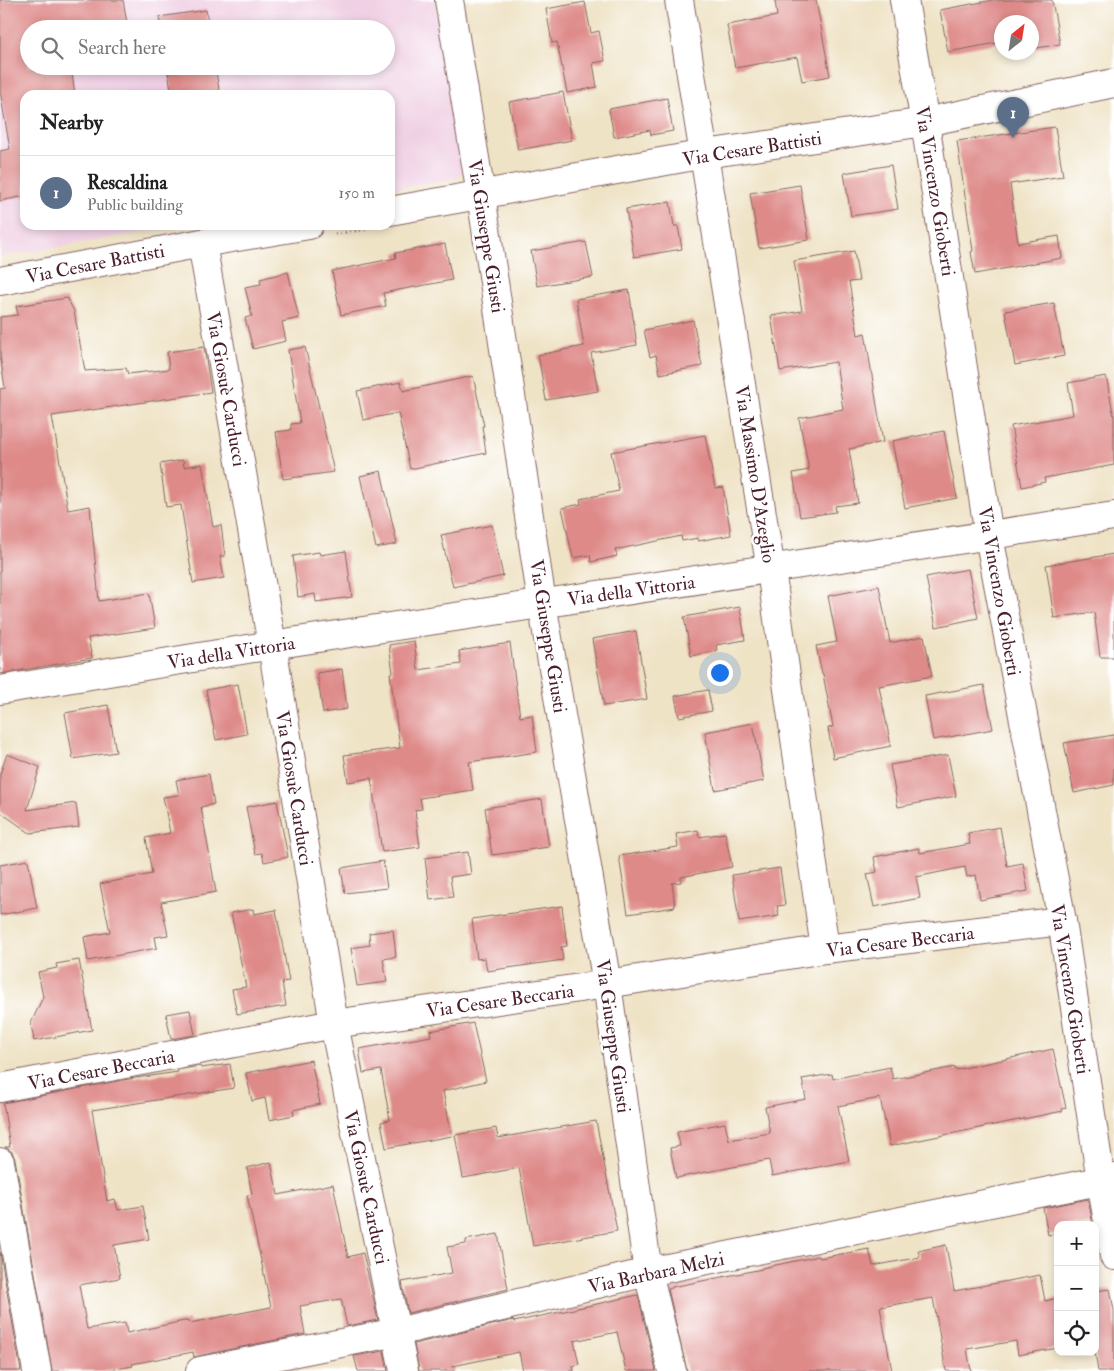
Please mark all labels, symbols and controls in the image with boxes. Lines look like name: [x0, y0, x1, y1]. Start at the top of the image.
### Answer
north arrow: [994, 15, 1039, 60]
search box: [20, 20, 395, 75]
icon: search: [38, 34, 66, 62]
text: Search here: [78, 36, 166, 60]
pin: 1: [997, 97, 1029, 138]
street label: Via Vincenzo Gioberti: [910, 104, 960, 278]
text: Nearby: [40, 109, 103, 136]
street label: Via Cesare Battisti: [681, 126, 824, 172]
street label: Via Giuseppe Giusti: [461, 158, 510, 315]
text: Rescaldina: [87, 171, 167, 195]
text: 1: [53, 183, 59, 203]
text: 150 m: [338, 183, 375, 203]
text: Public building: [87, 195, 183, 215]
street label: Via Cesare Battisti: [24, 239, 167, 289]
street label: Via Giosuè Carducci: [201, 310, 251, 468]
street label: Via Massimo D'Azeglio: [729, 384, 781, 565]
street label: Via Vincenzo Gioberti: [972, 505, 1026, 678]
street label: Via Giuseppe Giusti: [523, 558, 572, 715]
street label: Via della Vittoria: [566, 570, 697, 612]
street label: Via della Vittoria: [166, 631, 297, 675]
your location: [707, 660, 733, 686]
street label: Via Giosuè Carducci: [270, 709, 318, 867]
street label: Via Vincenzo Gioberti: [1045, 902, 1095, 1076]
street label: Via Cesare Beccaria: [825, 921, 976, 963]
street label: Via Giuseppe Giusti: [589, 958, 636, 1115]
street label: Via Cesare Beccaria: [425, 979, 576, 1023]
street label: Via Cesare Beccaria: [26, 1044, 177, 1096]
street label: Via Giosuè Carducci: [338, 1108, 394, 1266]
map controls: [1054, 1221, 1099, 1356]
button: +: [1054, 1221, 1099, 1266]
street label: Via Barbara Melzi: [586, 1247, 727, 1299]
button: −: [1054, 1266, 1099, 1311]
button: locate: [1054, 1311, 1099, 1356]

